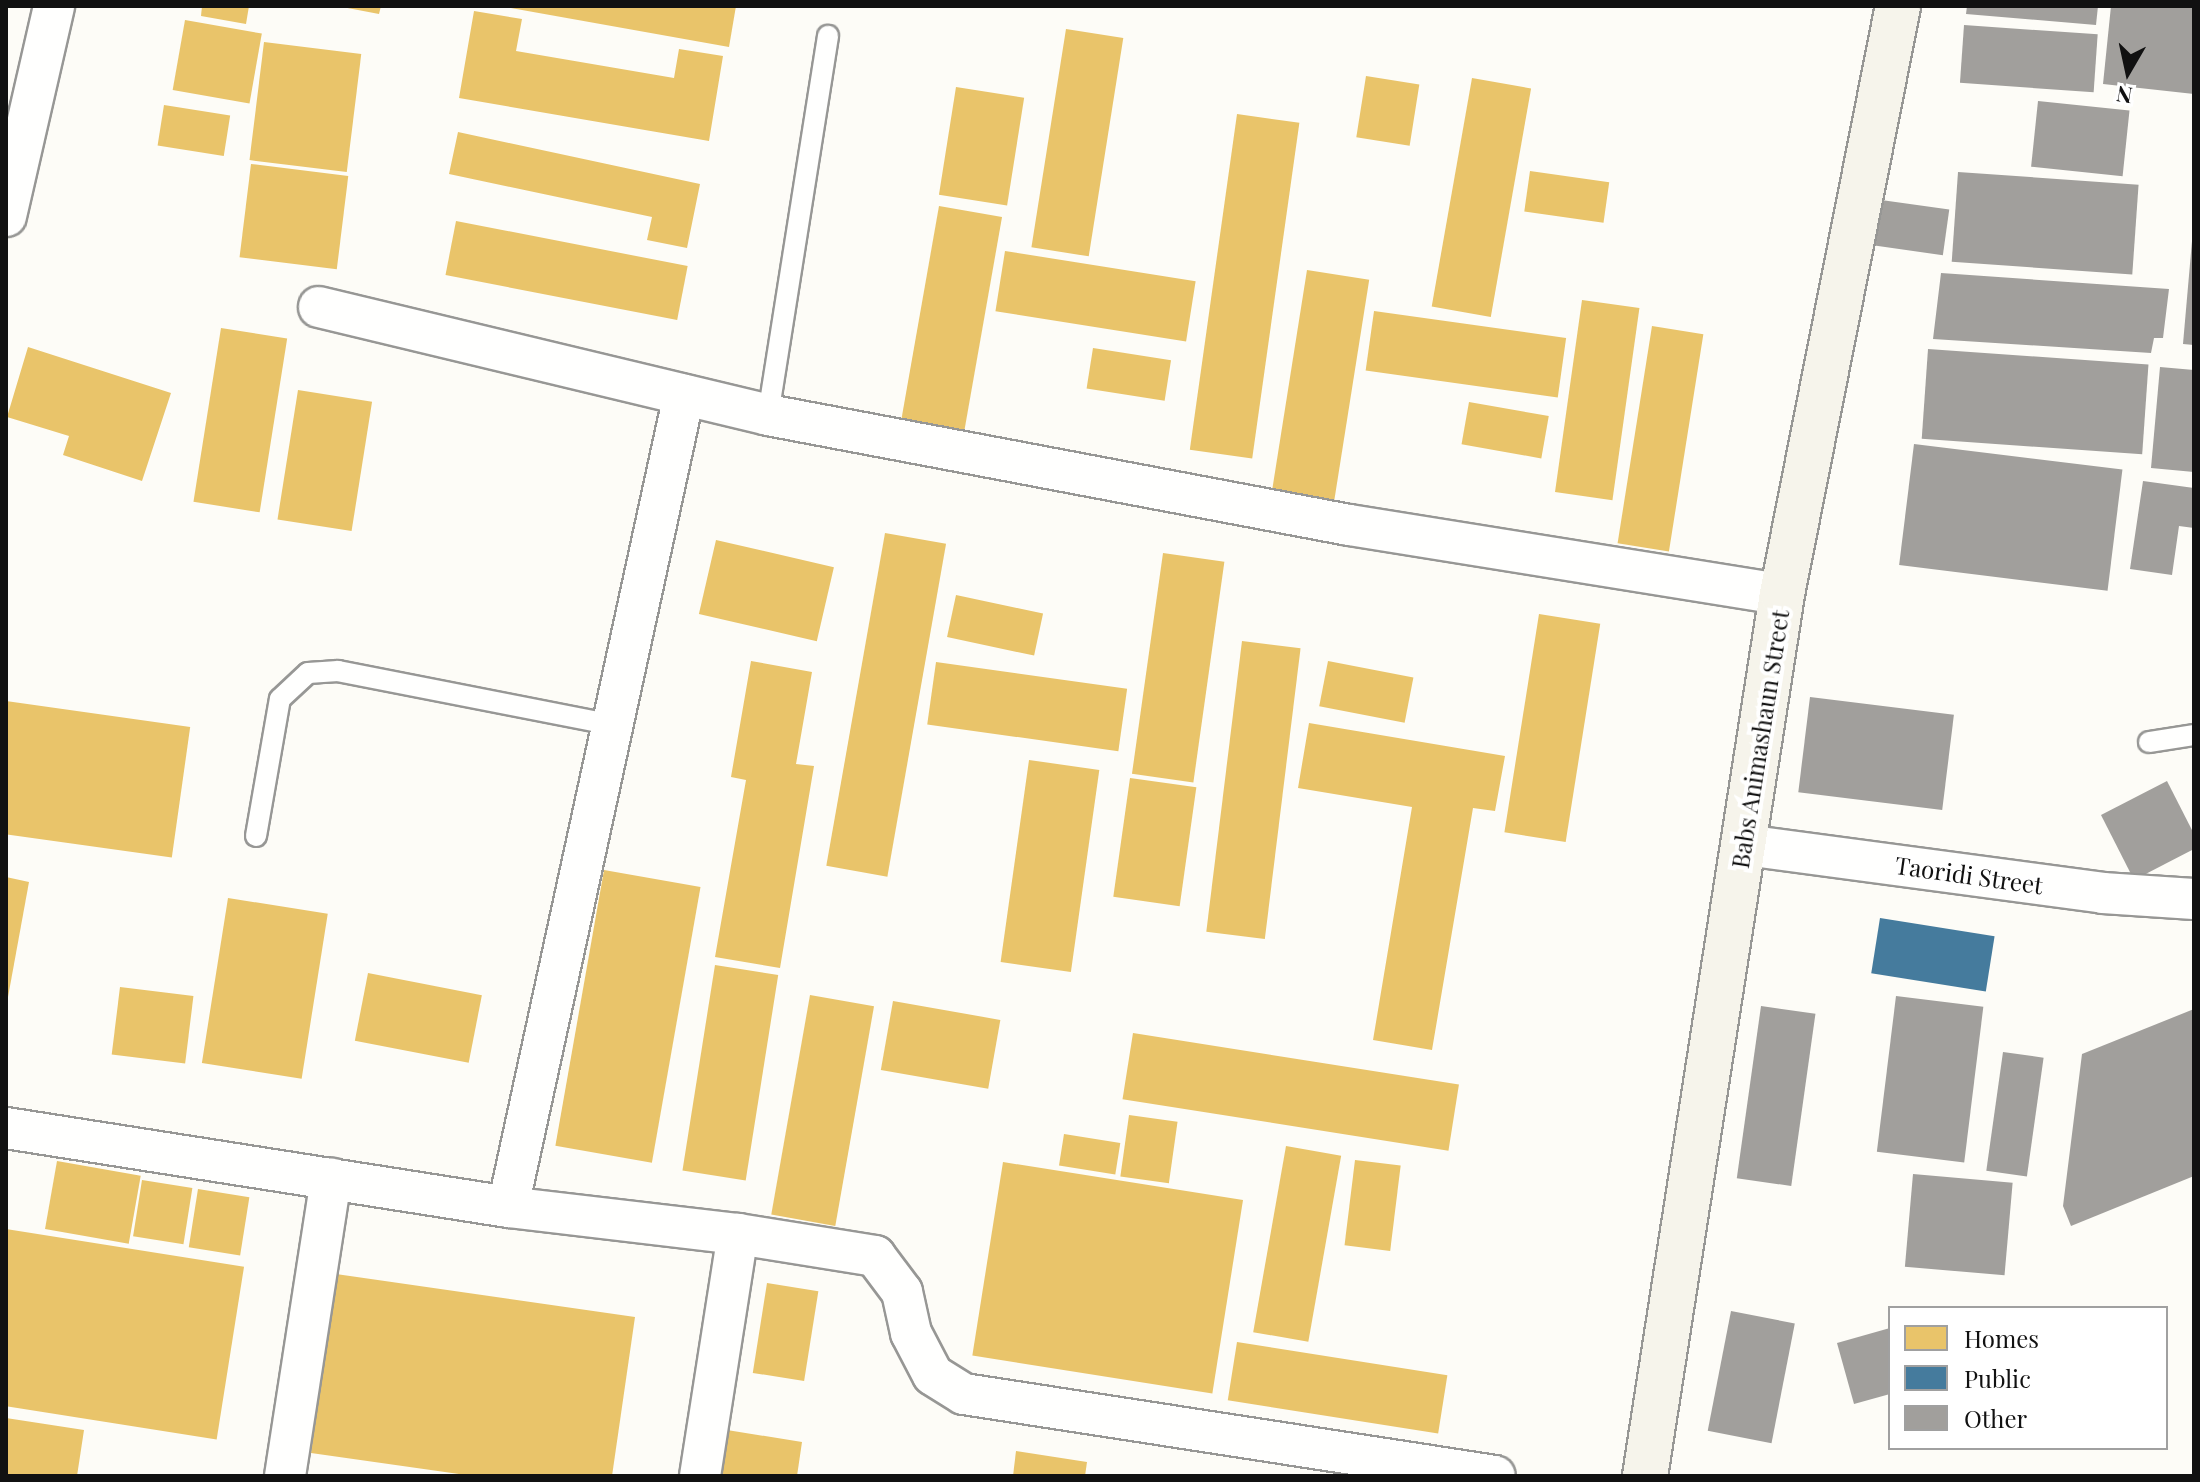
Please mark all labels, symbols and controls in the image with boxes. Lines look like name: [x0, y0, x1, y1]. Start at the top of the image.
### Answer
north arrow: [2088, 32, 2168, 112]
text: N: [2114, 80, 2134, 112]
street label: Babs Animashaun Street: [1725, 607, 1795, 871]
street label: Taoridi Street: [1893, 850, 2045, 900]
legend: [1888, 1306, 2168, 1450]
text: Homes: [1964, 1322, 2039, 1354]
text: Public: [1964, 1362, 2031, 1394]
text: Other: [1964, 1402, 2027, 1434]

